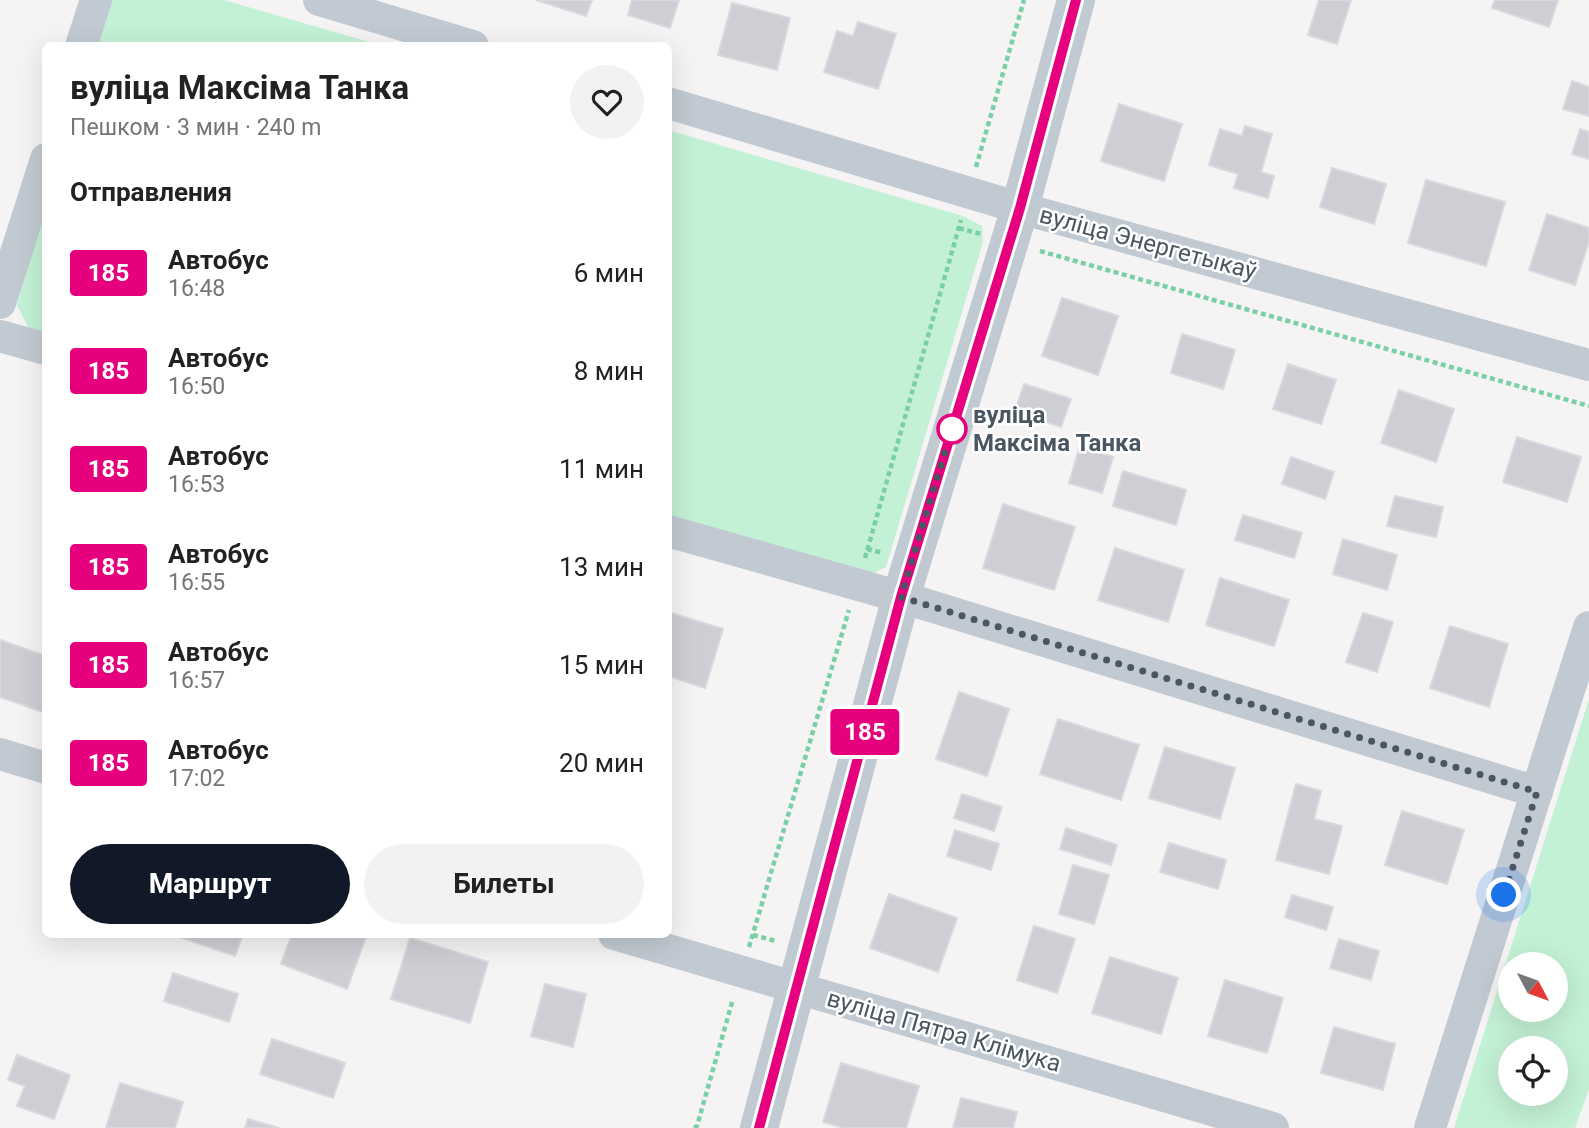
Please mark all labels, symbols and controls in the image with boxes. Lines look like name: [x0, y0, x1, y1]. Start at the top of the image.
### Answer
button: heart: [570, 65, 644, 139]
text: вуліца Максіма Танка: [70, 68, 409, 107]
text: Пешком · 3 мин · 240 m: [70, 114, 321, 141]
text: Отправления: [70, 177, 232, 207]
street label: вуліца Энергетыкаў: [1036, 201, 1260, 286]
text: Автобус: [168, 245, 269, 275]
text: 6 мин: [574, 258, 644, 288]
text: 185: [88, 259, 129, 287]
text: 16:48: [168, 275, 225, 302]
text: Автобус: [168, 343, 269, 373]
text: 8 мин: [574, 356, 644, 386]
text: 185: [88, 357, 129, 385]
text: 16:50: [168, 373, 225, 400]
place label: вуліца Максіма Танка: [973, 401, 1141, 457]
marker: вуліца Максіма Танка: [937, 414, 967, 444]
text: Автобус: [168, 441, 269, 471]
text: 11 мин: [559, 454, 644, 484]
text: 185: [88, 455, 129, 483]
text: 16:53: [168, 471, 225, 498]
text: Автобус: [168, 539, 269, 569]
text: 13 мин: [559, 552, 644, 582]
text: 185: [88, 553, 129, 581]
text: 16:55: [168, 569, 225, 596]
text: Автобус: [168, 637, 269, 667]
text: 15 мин: [559, 650, 644, 680]
text: 185: [88, 651, 129, 679]
text: 16:57: [168, 667, 225, 694]
line badge: 185: [825, 709, 905, 755]
text: 185: [844, 718, 886, 746]
text: Автобус: [168, 735, 269, 765]
text: 20 мин: [559, 748, 644, 778]
text: 185: [88, 749, 129, 777]
text: 17:02: [168, 765, 225, 792]
button: Маршрут: [70, 844, 350, 924]
button: Билеты: [364, 844, 644, 924]
your location: [1486, 877, 1521, 912]
north arrow: [1498, 952, 1568, 1022]
map controls: [1498, 952, 1568, 1106]
street label: вуліца Пятра Клімука: [824, 984, 1064, 1078]
button: locate: [1498, 1036, 1568, 1106]

